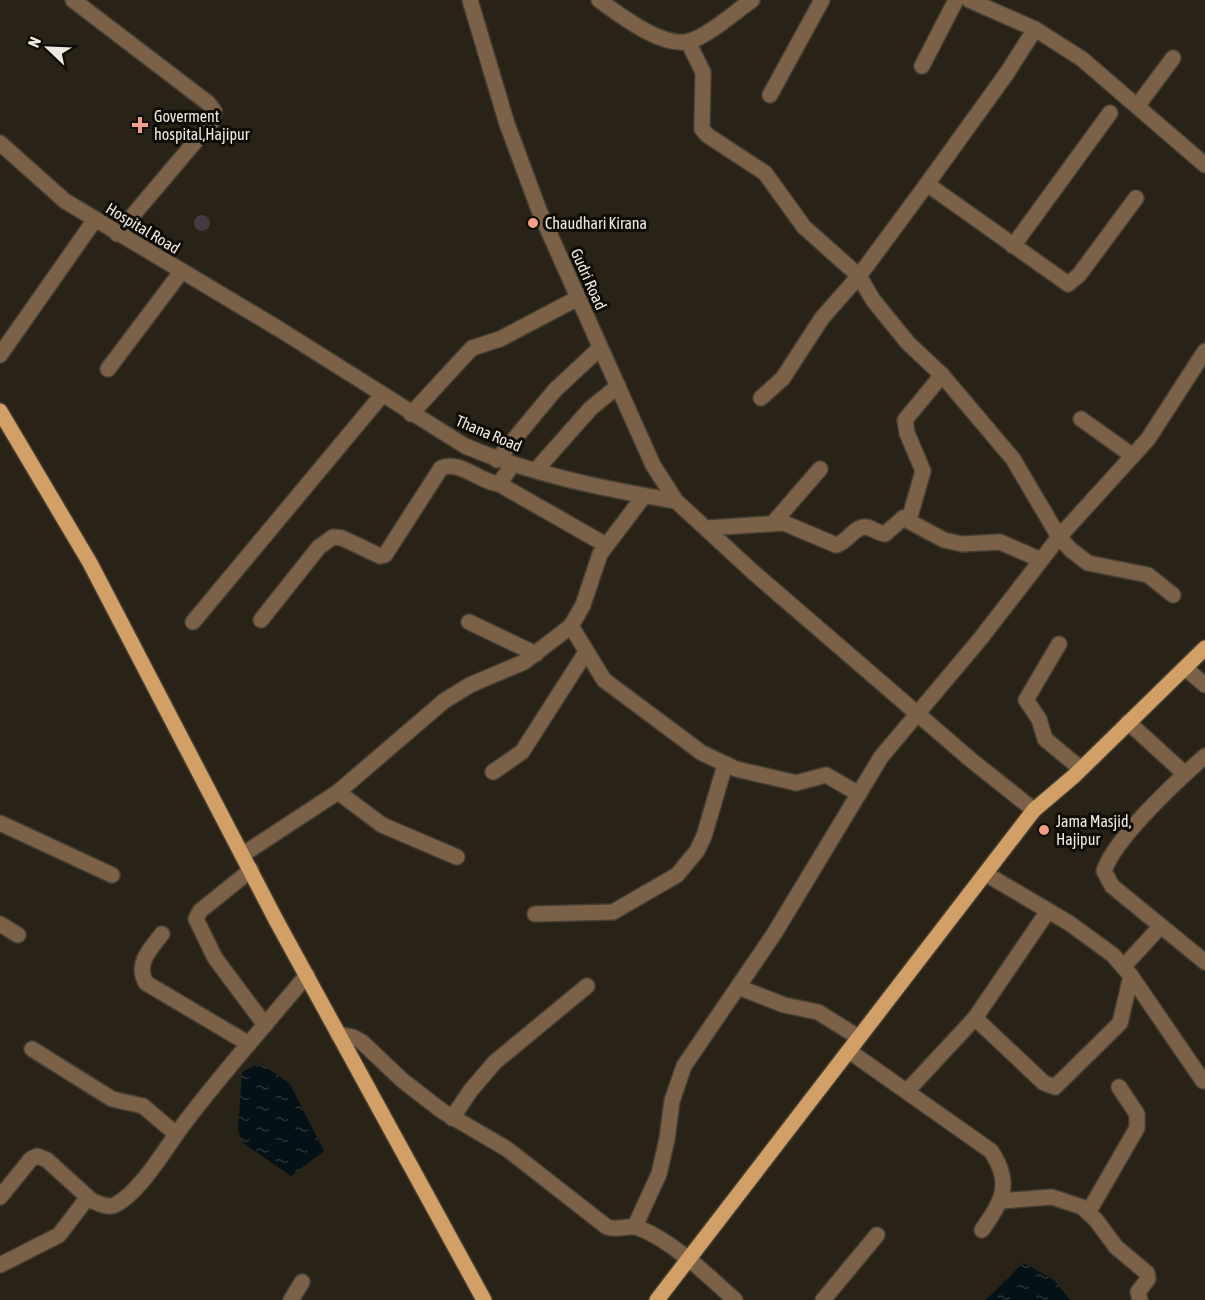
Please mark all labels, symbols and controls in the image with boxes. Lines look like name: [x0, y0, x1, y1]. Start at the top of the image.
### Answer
north arrow: [18, 18, 78, 78]
text: N: [24, 34, 44, 50]
place label: Goverment hospital,Hajipur: [154, 107, 250, 144]
marker: Goverment hospital,Hajipur: [131, 116, 149, 134]
street label: Hospital Road: [102, 199, 183, 258]
place label: Chaudhari Kirana: [545, 214, 647, 232]
marker: Chaudhari Kirana: [526, 216, 540, 230]
street label: Gudri Road: [568, 246, 610, 312]
street label: Thana Road: [453, 411, 525, 455]
place label: Jama Masjid, Hajipur: [1056, 812, 1131, 849]
marker: Jama Masjid, Hajipur: [1037, 823, 1051, 837]

